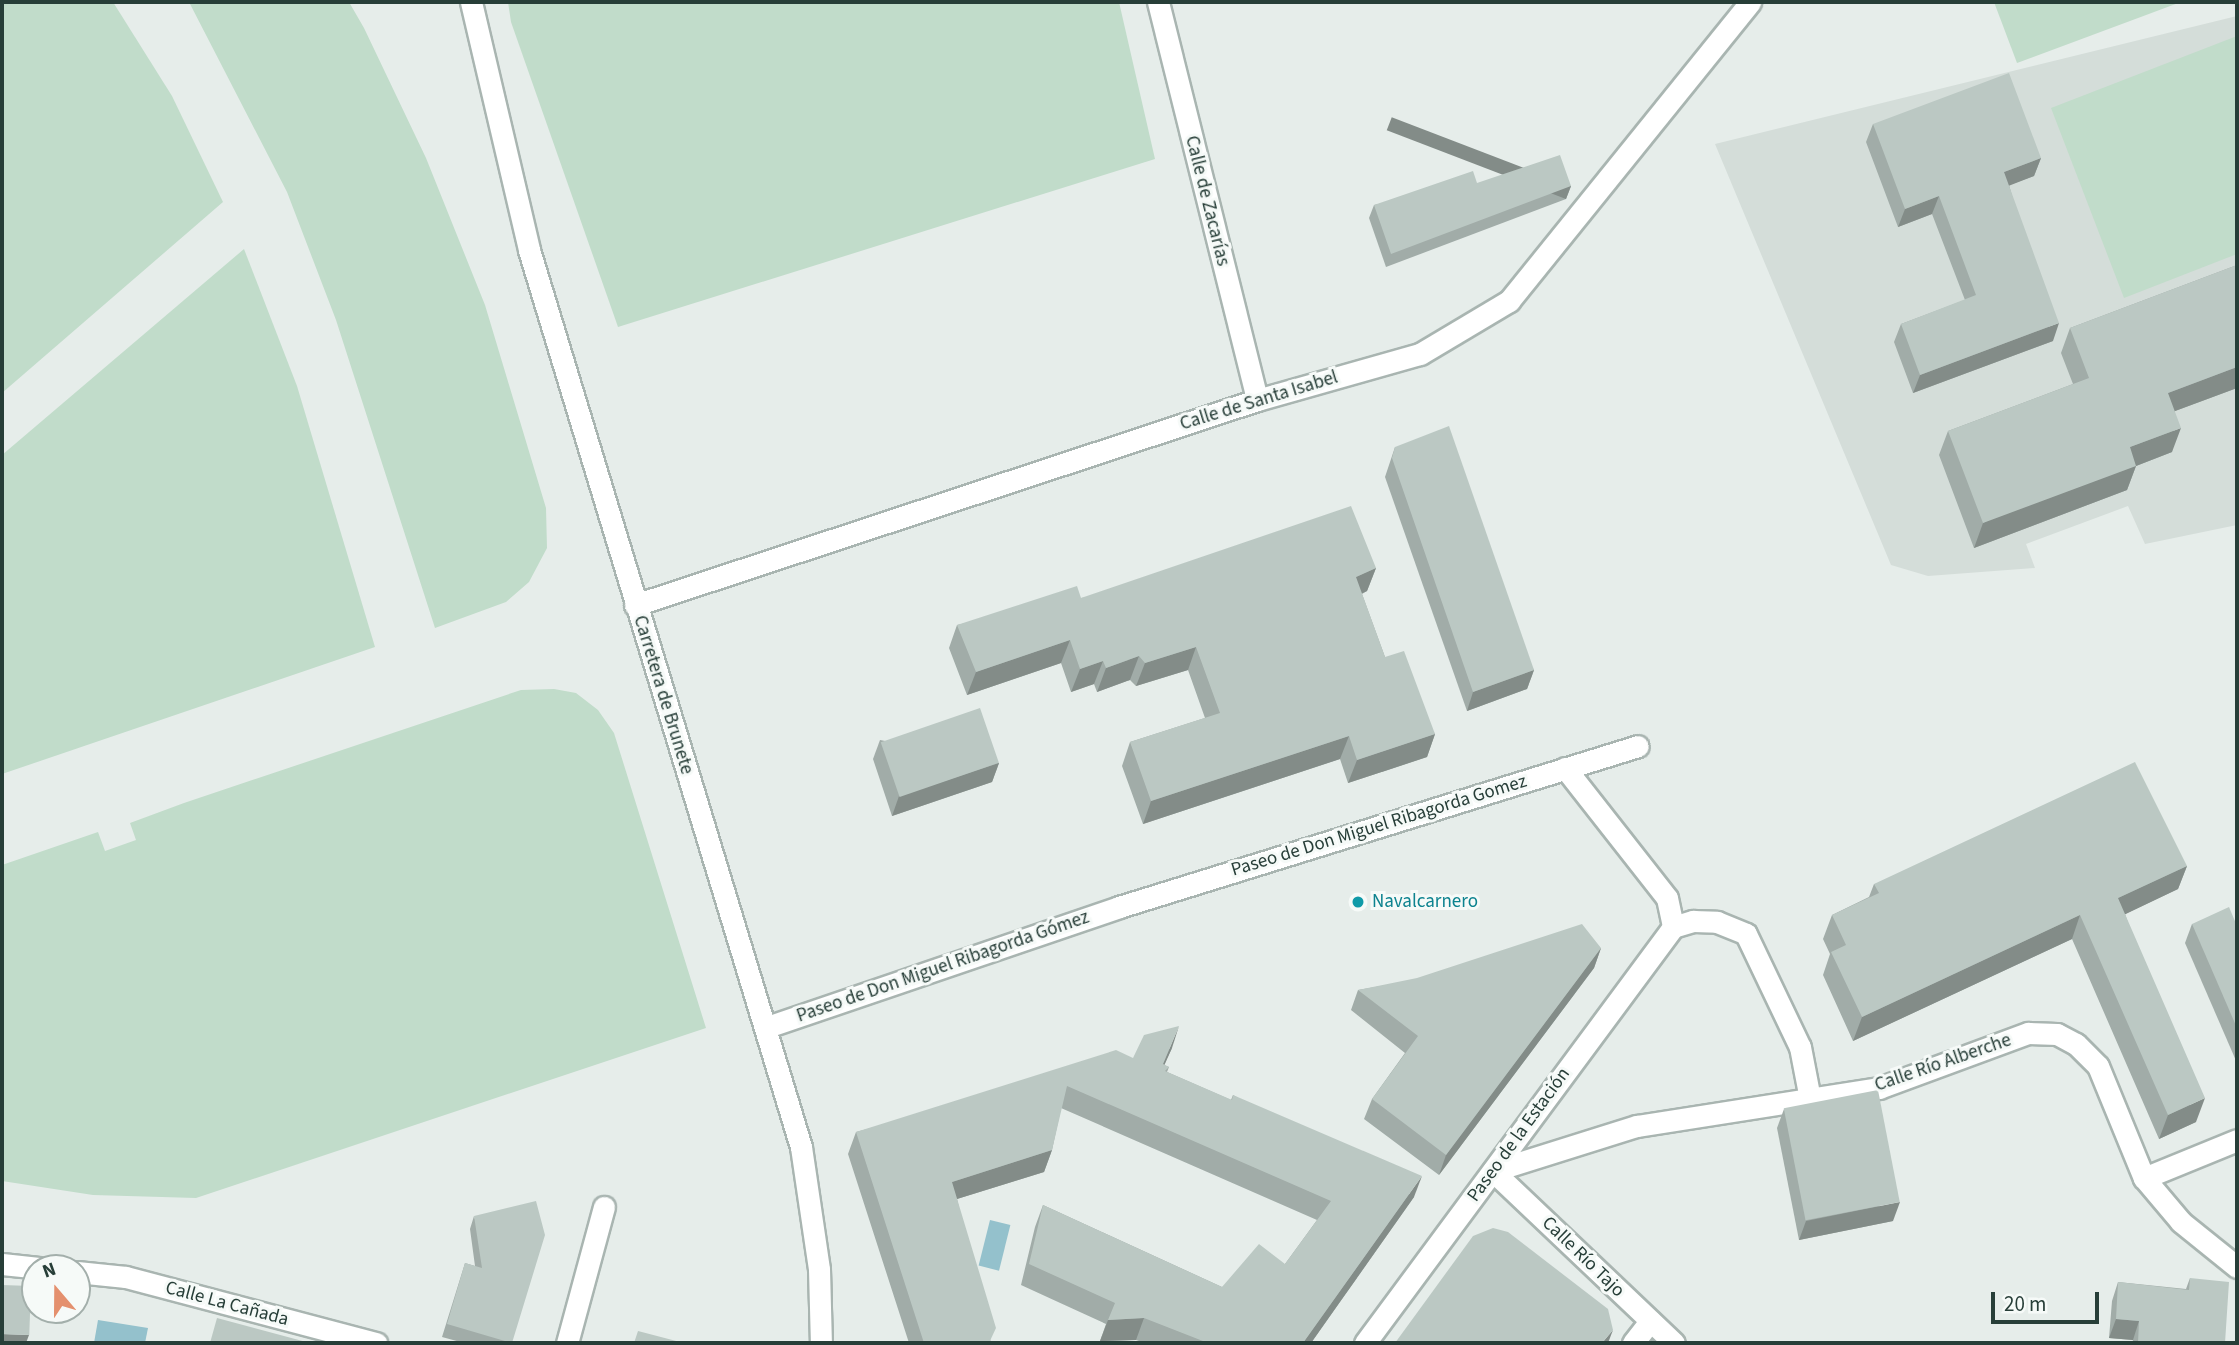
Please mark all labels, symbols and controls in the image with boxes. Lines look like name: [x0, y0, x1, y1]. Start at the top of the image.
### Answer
street label: Calle de Zacarías: [1180, 133, 1234, 269]
street label: Calle de Santa Isabel: [1177, 366, 1341, 436]
street label: Carretera de Brunete: [628, 613, 698, 777]
street label: Paseo de Don Miguel Ribagorda Gomez: [1228, 770, 1530, 882]
place label: Navalcarnero: [1372, 891, 1478, 913]
marker: Navalcarnero: [1350, 894, 1366, 910]
street label: Paseo de Don Miguel Ribagorda Gómez: [794, 906, 1092, 1028]
street label: Calle Río Alberche: [1872, 1029, 2014, 1097]
street label: Paseo de la Estación: [1463, 1063, 1575, 1207]
street label: Calle Río Tajo: [1537, 1212, 1629, 1302]
north arrow: [21, 1254, 91, 1324]
text: N: [39, 1256, 60, 1286]
street label: Calle La Cañada: [163, 1277, 291, 1331]
scale bar: [1994, 1278, 2102, 1322]
text: 20 m: [2004, 1289, 2046, 1319]

